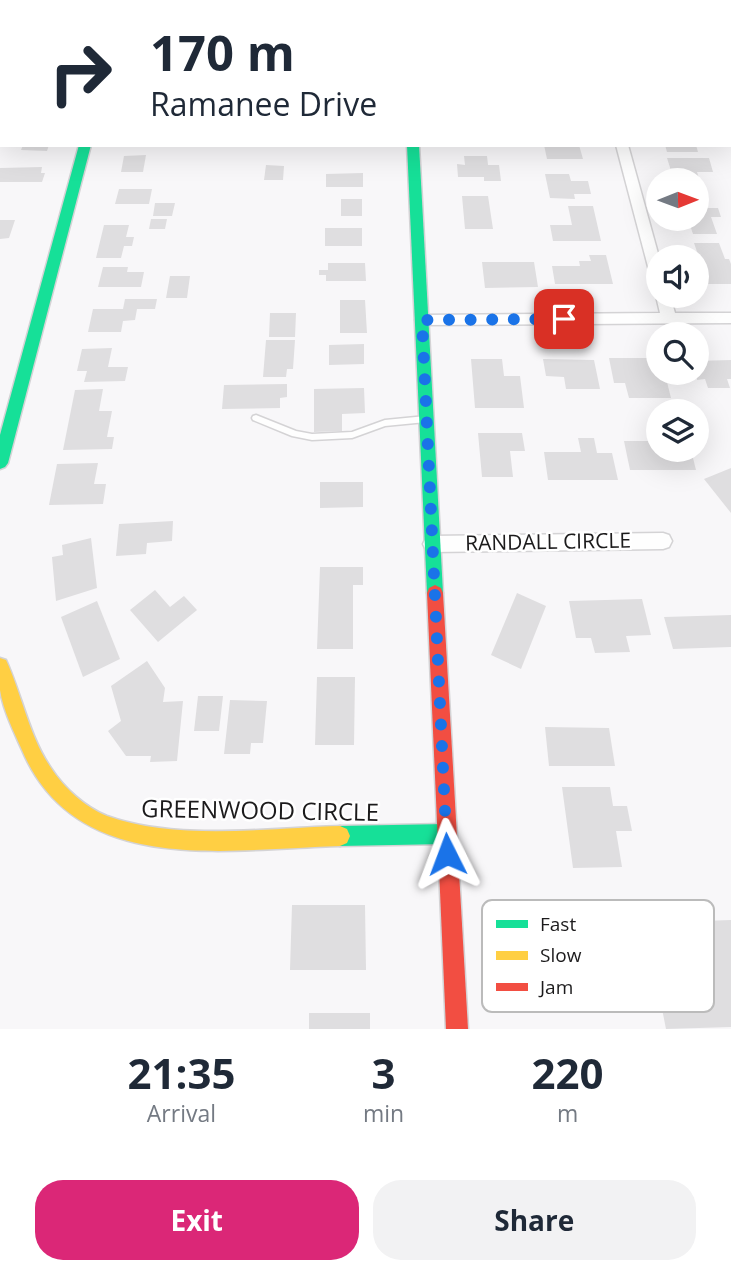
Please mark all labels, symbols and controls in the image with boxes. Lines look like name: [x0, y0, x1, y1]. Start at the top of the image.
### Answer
text: 170 m: [150, 19, 295, 85]
icon: right: [35, 28, 126, 119]
text: Ramanee Drive: [150, 82, 377, 125]
north arrow: [646, 168, 709, 231]
map controls: [646, 168, 709, 462]
button: sound: [646, 245, 709, 308]
pin: [534, 289, 594, 349]
icon: arrive: [545, 300, 583, 338]
button: search: [646, 322, 709, 385]
button: layers: [646, 399, 709, 462]
street label: RANDALL CIRCLE: [465, 526, 631, 556]
street label: GREENWOOD CIRCLE: [141, 791, 379, 828]
position arrow: [410, 817, 484, 891]
legend: [482, 900, 714, 1012]
text: Fast: [540, 911, 576, 937]
text: Slow: [540, 942, 582, 968]
text: Jam: [538, 974, 573, 1000]
text: 21:35: [127, 1044, 235, 1101]
text: 3: [371, 1044, 396, 1101]
text: 220: [532, 1044, 604, 1101]
text: Arrival: [147, 1097, 216, 1129]
text: min: [363, 1097, 404, 1129]
text: m: [557, 1097, 578, 1129]
button: Exit: [35, 1180, 359, 1260]
button: Share: [373, 1180, 696, 1260]

